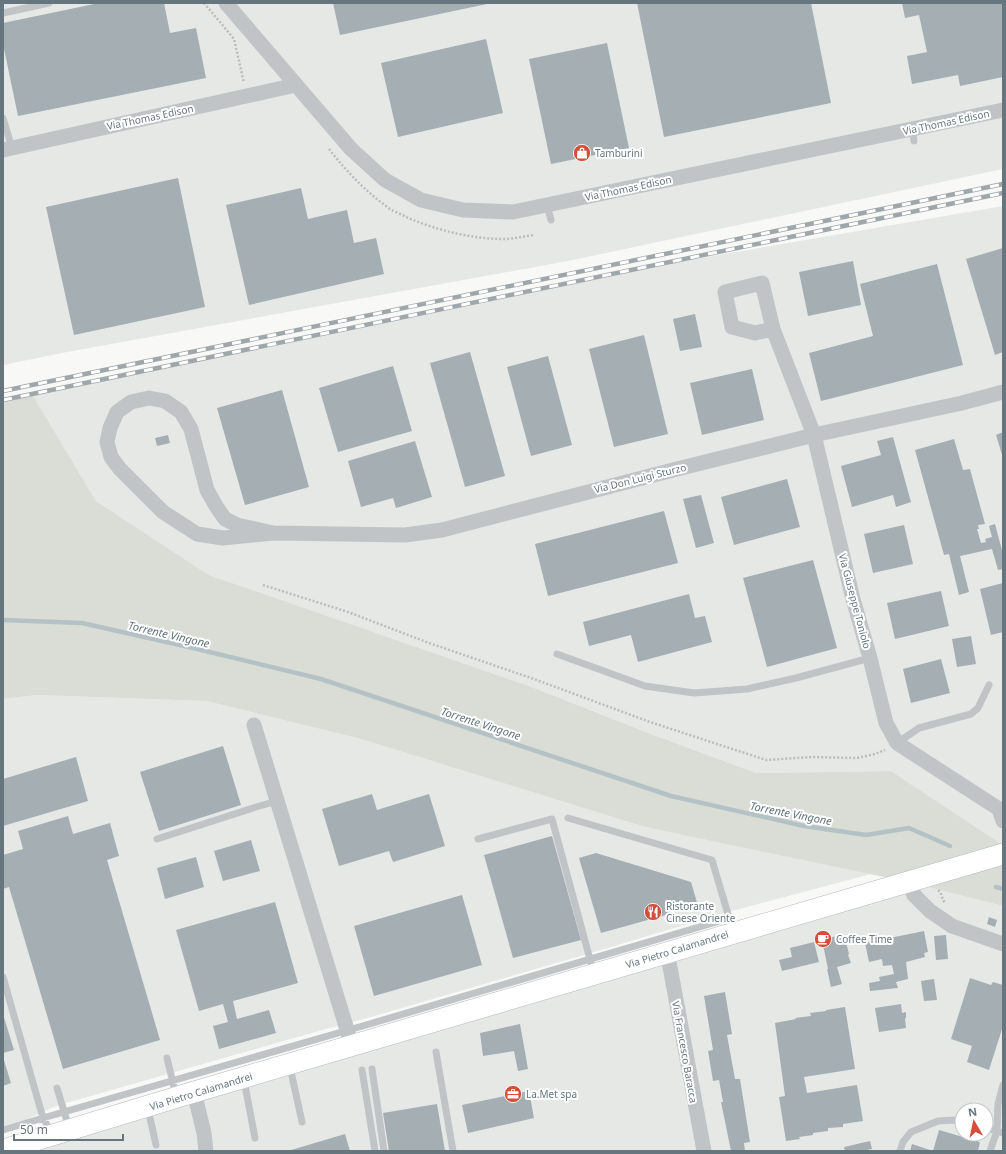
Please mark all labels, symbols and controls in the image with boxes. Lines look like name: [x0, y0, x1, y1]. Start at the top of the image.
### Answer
street label: Via Thomas Edison: [105, 101, 195, 133]
street label: Via Thomas Edison: [901, 106, 991, 138]
shop icon: Tamburini: [572, 143, 592, 163]
place label: Tamburini: [595, 146, 643, 160]
street label: Via Thomas Edison: [583, 172, 673, 204]
street label: Via Don Luigi Sturzo: [592, 460, 688, 496]
street label: Via Giuseppe Toniolo: [836, 552, 874, 650]
water label: Torrente Vingone: [127, 617, 212, 651]
water label: Torrente Vingone: [439, 703, 523, 743]
water label: Torrente Vingone: [749, 798, 834, 828]
place label: Ristorante Cinese Oriente: [666, 899, 736, 925]
restaurant icon: Ristorante Cinese Oriente: [643, 902, 663, 922]
street label: Via Pietro Calamandrei: [624, 927, 730, 971]
cafe icon: Coffee Time: [813, 929, 833, 949]
place label: Coffee Time: [836, 932, 893, 946]
street label: Via Francesco Baracca: [669, 1000, 701, 1104]
street label: Via Pietro Calamandrei: [148, 1069, 254, 1113]
office icon: La.Met spa: [503, 1084, 523, 1104]
place label: La.Met spa: [526, 1087, 577, 1101]
north arrow: [954, 1102, 994, 1142]
text: N: [967, 1104, 978, 1120]
scale bar: [14, 1116, 123, 1142]
text: 50 m: [20, 1121, 48, 1138]

